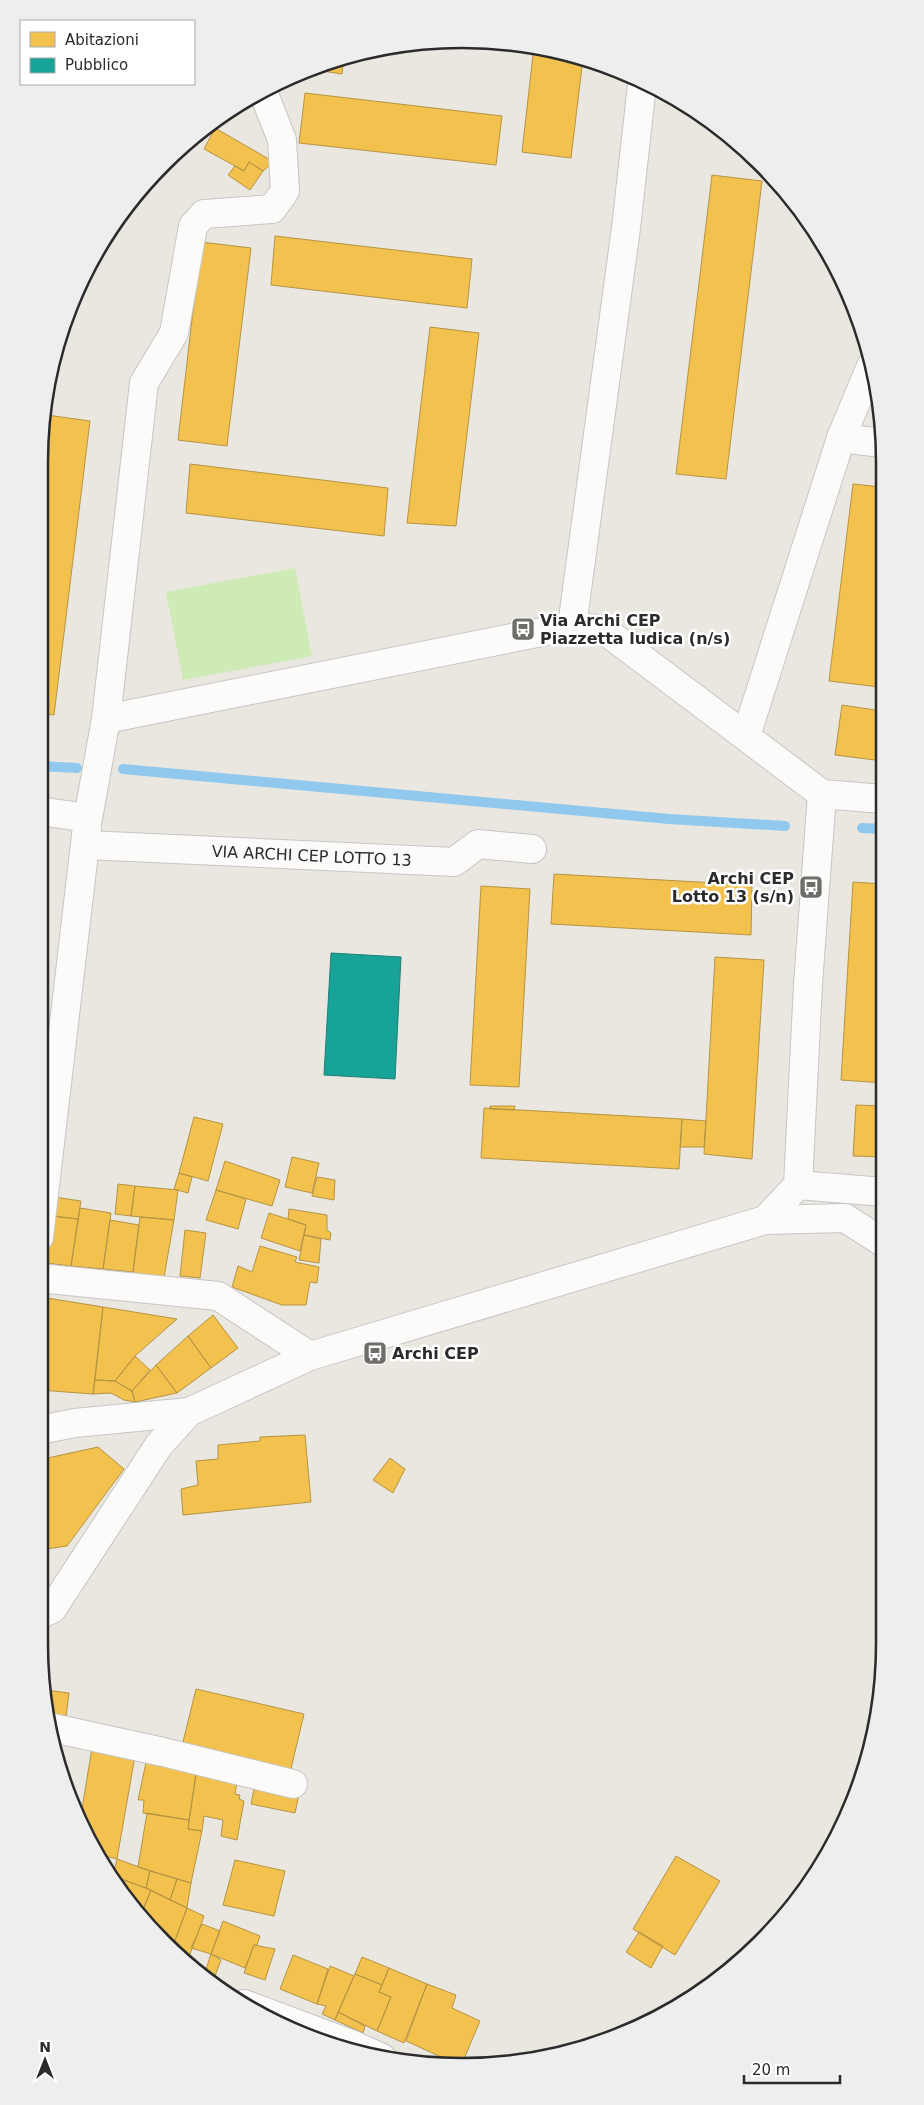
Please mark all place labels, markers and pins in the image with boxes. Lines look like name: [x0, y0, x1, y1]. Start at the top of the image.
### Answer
place label: Via Archi CEP Piazzetta ludica (n/s): [540, 611, 730, 648]
bus stop icon: Via Archi CEP Piazzetta ludica (n/s): [510, 616, 536, 642]
place label: Archi CEP Lotto 13 (s/n): [672, 869, 794, 906]
bus stop icon: Archi CEP Lotto 13 (s/n): [798, 874, 824, 900]
bus stop icon: Archi CEP: [362, 1340, 388, 1366]
place label: Archi CEP: [392, 1344, 479, 1363]

